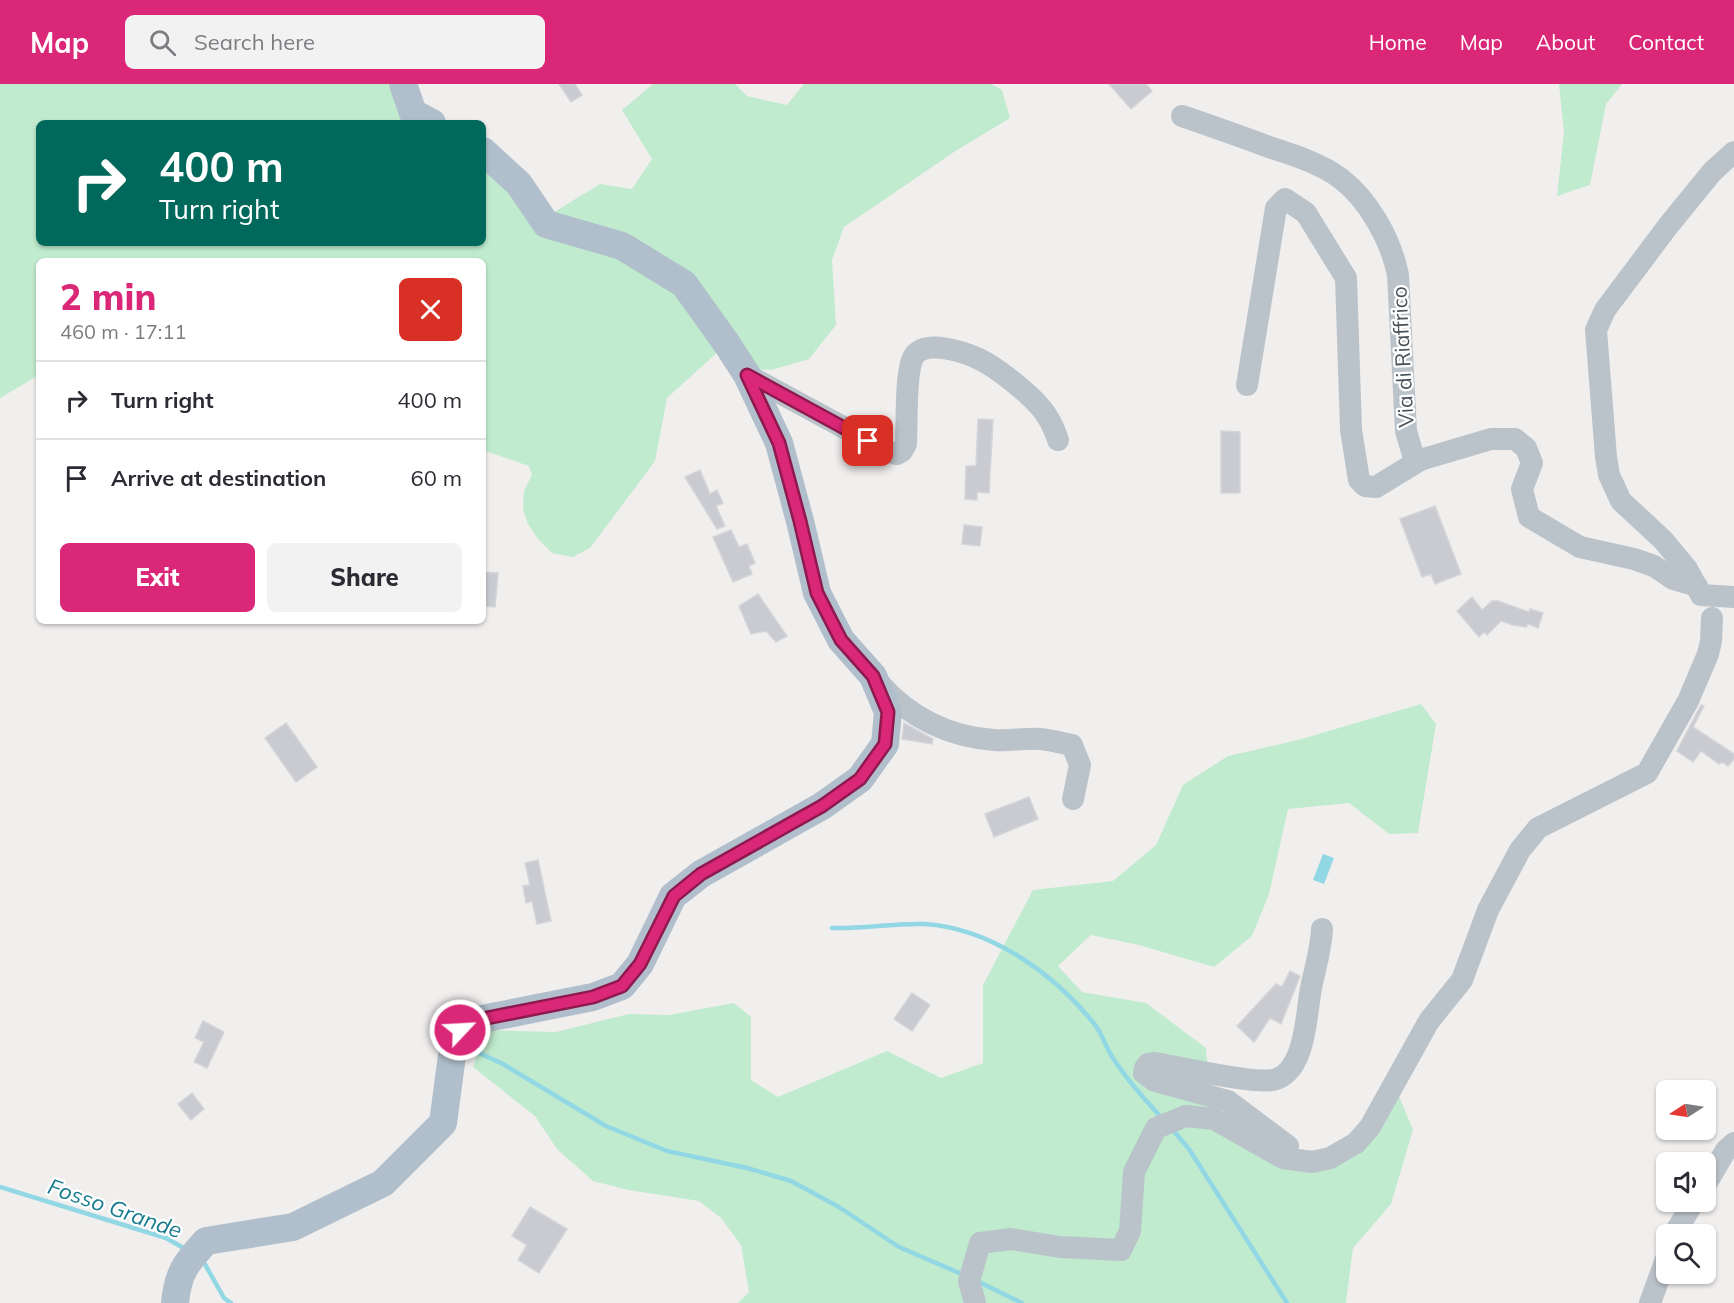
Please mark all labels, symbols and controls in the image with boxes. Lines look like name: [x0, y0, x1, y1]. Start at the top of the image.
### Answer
search box: [125, 15, 545, 69]
text: Map: [30, 25, 89, 60]
icon: search: [146, 26, 179, 59]
text: Search here: [194, 28, 315, 56]
text: Home: [1369, 29, 1427, 55]
text: Map: [1460, 29, 1503, 55]
text: About: [1536, 29, 1595, 55]
text: Contact: [1628, 29, 1704, 55]
text: 400 m: [159, 140, 284, 193]
icon: right: [60, 144, 138, 222]
text: Turn right: [159, 192, 279, 226]
text: 2 min: [60, 274, 156, 319]
button: close: [399, 278, 462, 341]
street label: Via di Riaffrico: [1385, 286, 1419, 428]
text: 460 m · 17:11: [60, 319, 186, 344]
icon: right: [60, 384, 93, 417]
text: Turn right: [111, 386, 214, 414]
text: 400 m: [397, 386, 462, 414]
pin: [842, 415, 893, 466]
icon: arrive: [851, 424, 884, 457]
icon: arrive: [60, 462, 93, 495]
text: Arrive at destination: [111, 464, 326, 492]
text: 60 m: [411, 464, 462, 492]
button: Exit: [60, 543, 255, 612]
button: Share: [267, 543, 462, 612]
position arrow: [428, 998, 492, 1062]
north arrow: [1656, 1080, 1716, 1140]
map controls: [1656, 1080, 1716, 1284]
button: sound: [1656, 1152, 1716, 1212]
water label: Fosso Grande: [44, 1172, 186, 1244]
button: search: [1656, 1224, 1716, 1284]

